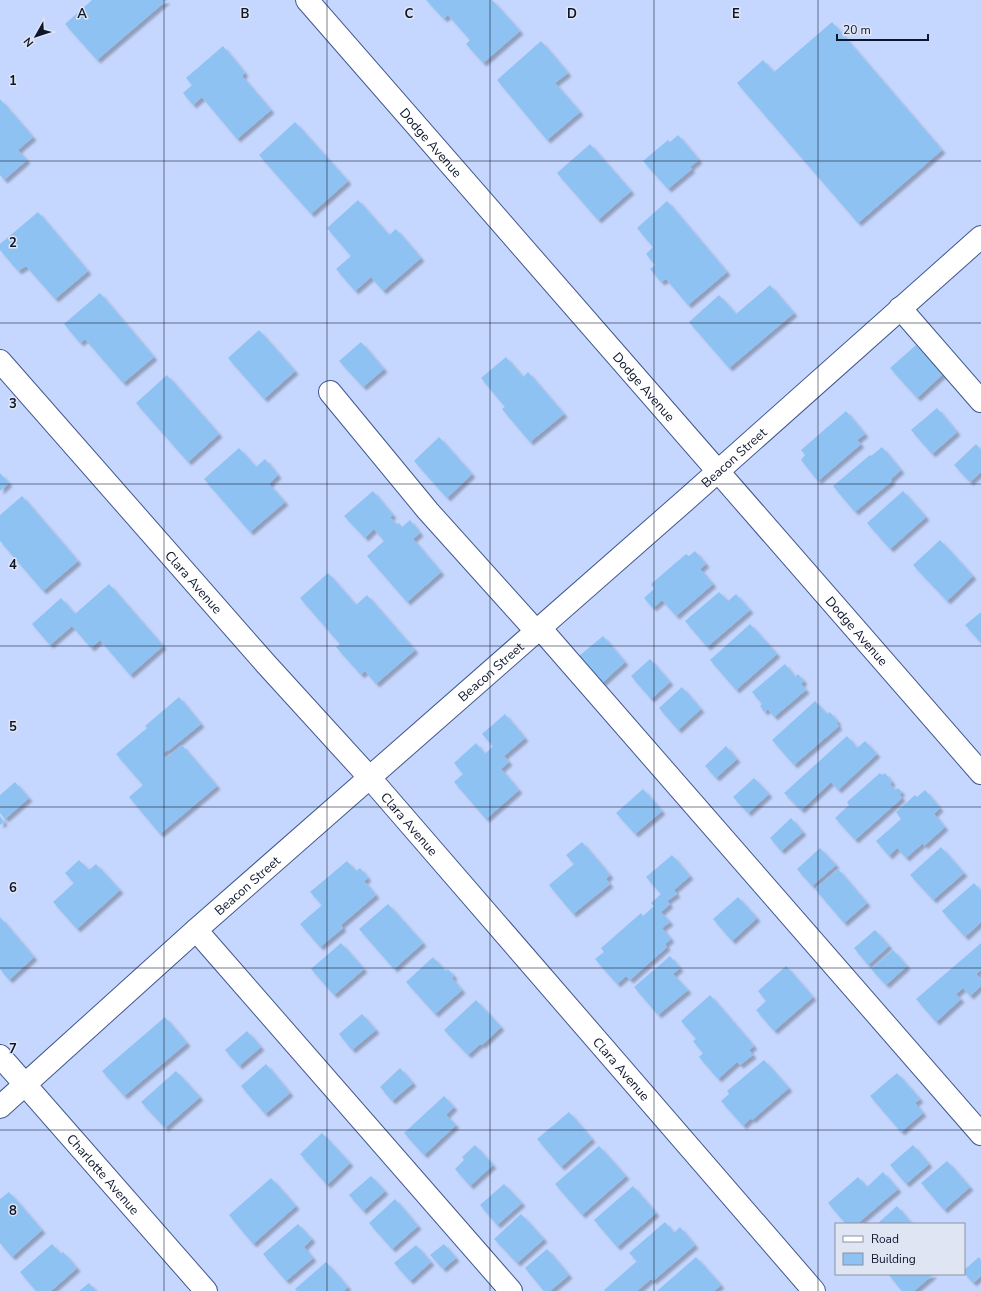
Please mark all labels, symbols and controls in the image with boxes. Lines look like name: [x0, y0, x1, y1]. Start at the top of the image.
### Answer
text: A: [77, 5, 87, 23]
text: B: [241, 5, 250, 23]
text: C: [405, 5, 414, 23]
text: D: [567, 5, 577, 23]
text: E: [732, 5, 740, 23]
north arrow: [16, 16, 56, 56]
scale bar: [837, 16, 928, 42]
text: 20 m: [843, 22, 871, 38]
text: N: [20, 34, 37, 50]
text: 1: [9, 72, 17, 90]
street label: Dodge Avenue: [395, 105, 466, 182]
text: 2: [9, 234, 17, 252]
street label: Dodge Avenue: [608, 349, 679, 426]
text: 3: [9, 395, 17, 413]
street label: Beacon Street: [698, 424, 771, 492]
street label: Clara Avenue: [161, 547, 226, 618]
text: 4: [9, 556, 17, 574]
street label: Dodge Avenue: [821, 593, 892, 670]
street label: Beacon Street: [454, 638, 528, 706]
text: 5: [9, 718, 17, 736]
street label: Clara Avenue: [376, 789, 441, 860]
street label: Beacon Street: [211, 852, 285, 920]
text: 6: [9, 879, 17, 897]
street label: Clara Avenue: [588, 1034, 653, 1105]
text: 7: [9, 1040, 17, 1058]
street label: Charlotte Avenue: [62, 1130, 143, 1219]
text: 8: [9, 1202, 17, 1220]
legend: [835, 1223, 965, 1275]
text: Road: [871, 1231, 899, 1247]
text: Building: [871, 1251, 916, 1267]

